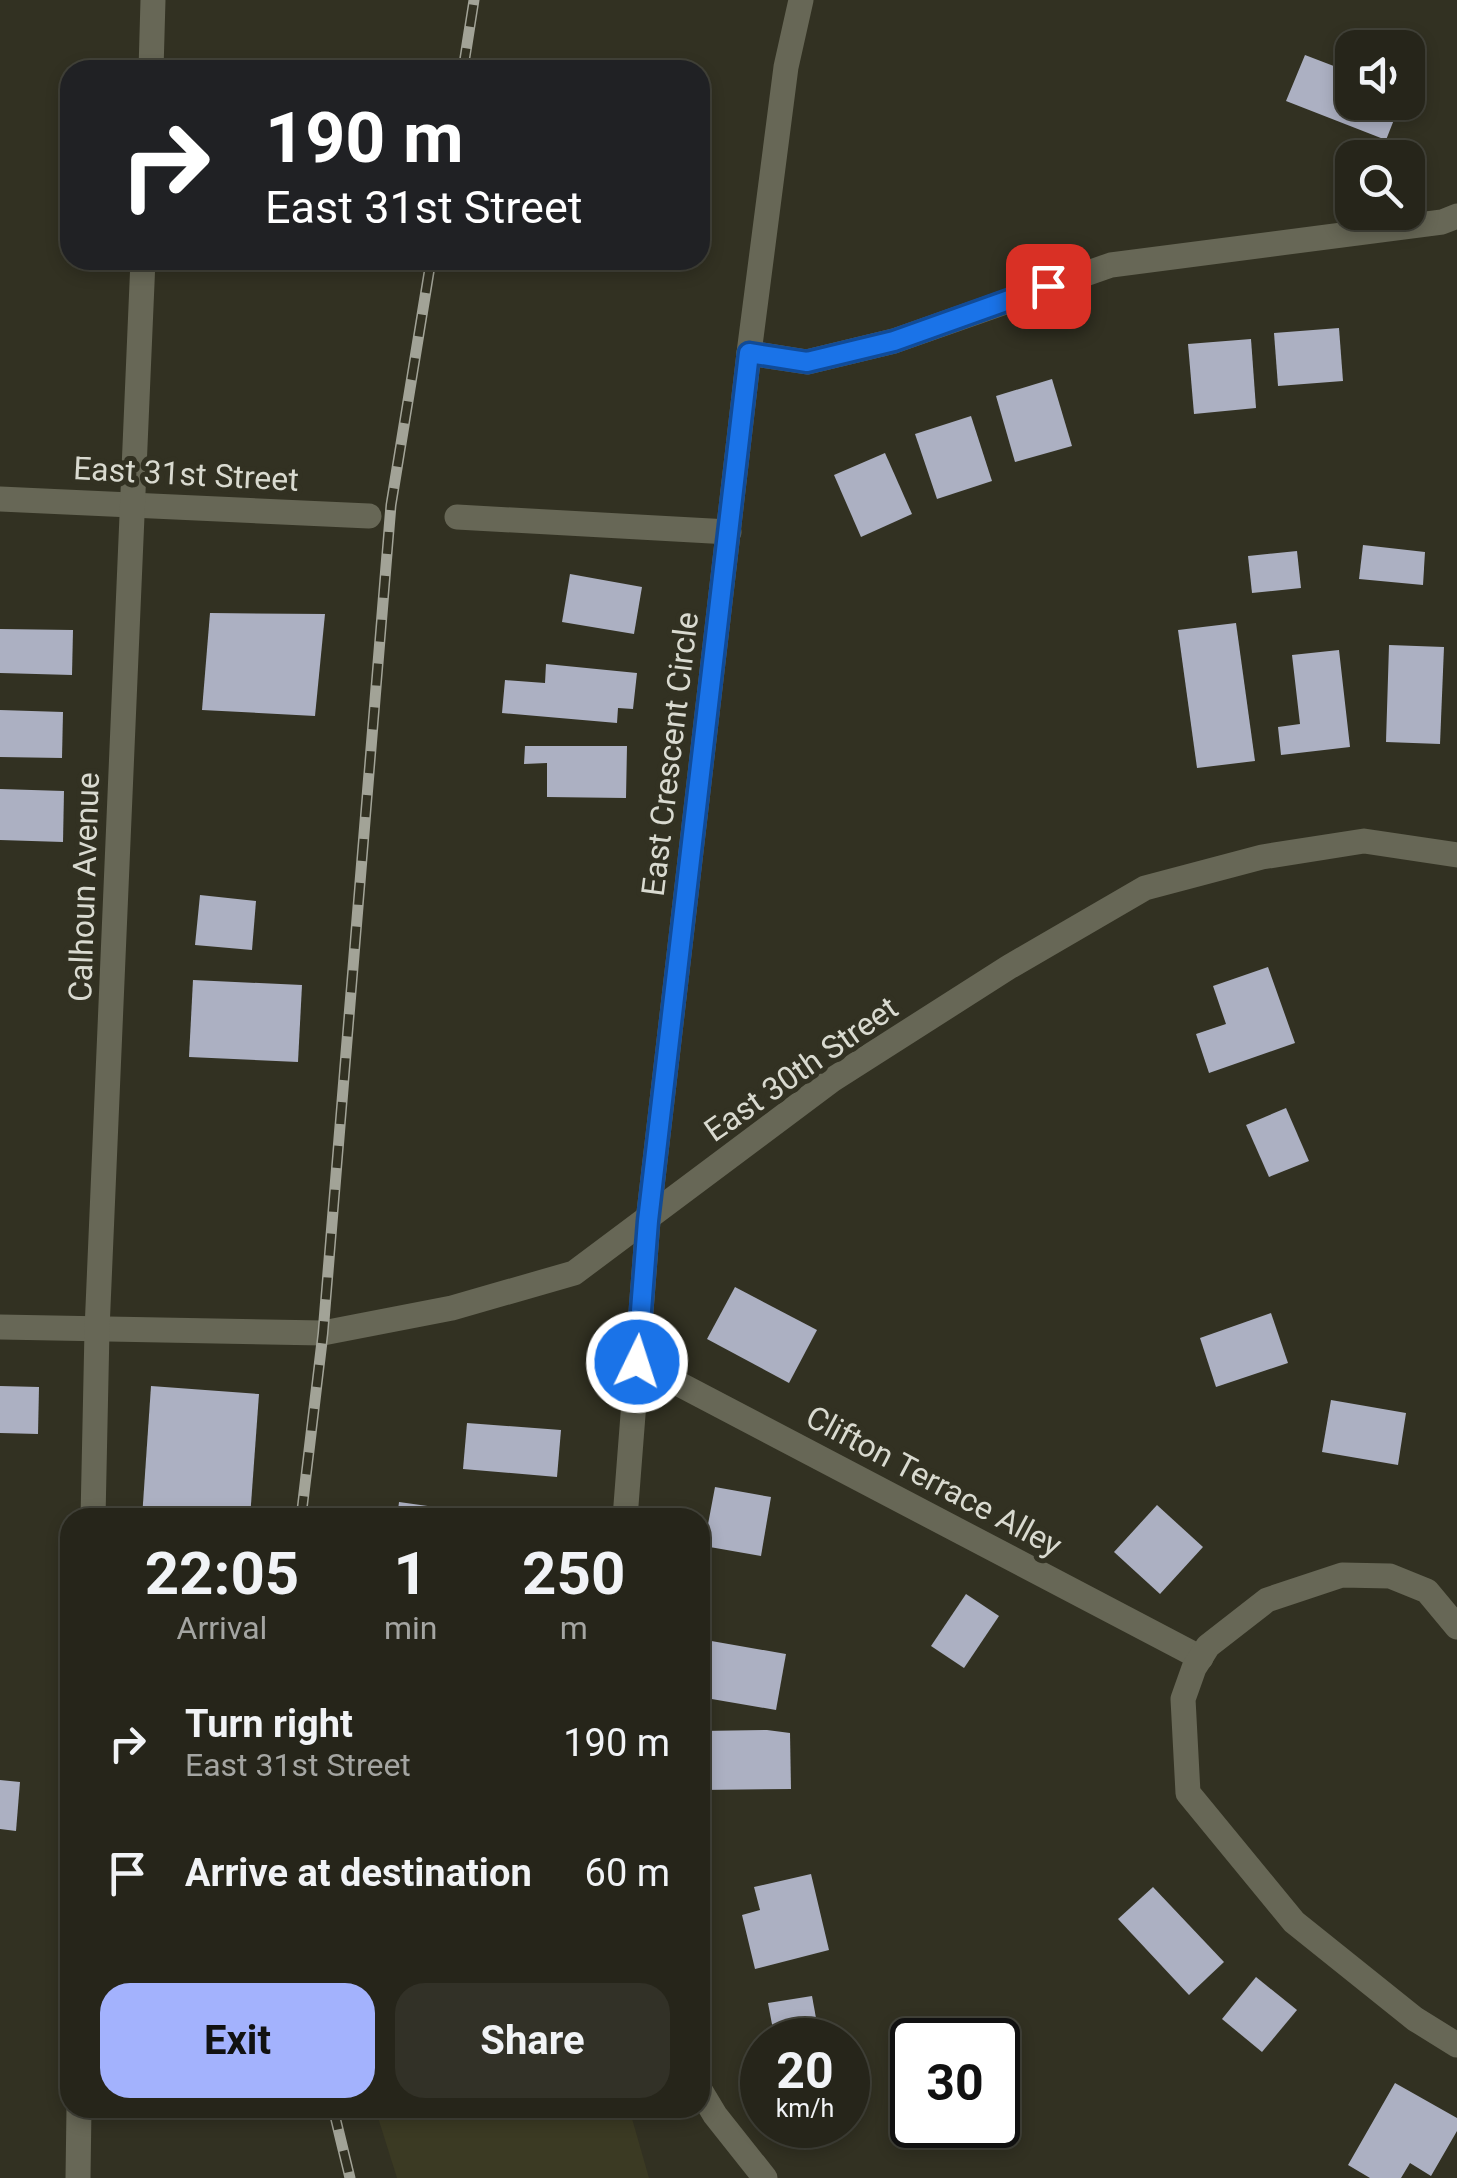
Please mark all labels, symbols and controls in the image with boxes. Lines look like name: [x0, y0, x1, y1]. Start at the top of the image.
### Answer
map controls: [1335, 30, 1425, 230]
button: sound: [1335, 30, 1425, 120]
text: 190 m: [265, 97, 464, 179]
icon: right: [100, 100, 230, 230]
button: search: [1335, 140, 1425, 230]
text: East 31st Street: [265, 181, 583, 234]
pin: [1006, 244, 1091, 329]
icon: arrive: [1021, 259, 1076, 314]
street label: East 31st Street: [72, 449, 300, 499]
street label: East Crescent Circle: [634, 610, 706, 898]
street label: Calhoun Avenue: [61, 772, 107, 1002]
street label: East 30th Street: [697, 988, 905, 1150]
position arrow: [585, 1310, 689, 1414]
street label: Clifton Terrace Alley: [800, 1398, 1068, 1564]
text: 22:05: [145, 1538, 299, 1609]
text: 1: [393, 1538, 428, 1609]
text: 250: [522, 1538, 625, 1609]
text: Arrival: [177, 1609, 267, 1647]
text: min: [384, 1609, 437, 1647]
text: m: [560, 1609, 588, 1647]
text: Turn right: [185, 1702, 353, 1746]
icon: right: [100, 1716, 155, 1771]
text: 190 m: [563, 1721, 670, 1765]
text: East 31st Street: [185, 1746, 411, 1784]
icon: arrive: [100, 1846, 155, 1901]
text: Arrive at destination: [185, 1851, 532, 1895]
text: 60 m: [585, 1851, 670, 1895]
button: Exit: [100, 1983, 375, 2098]
button: Share: [395, 1983, 670, 2098]
speed limit sign: 30: [890, 2018, 1020, 2148]
text: 20: [776, 2042, 834, 2100]
text: km/h: [776, 2094, 834, 2123]

